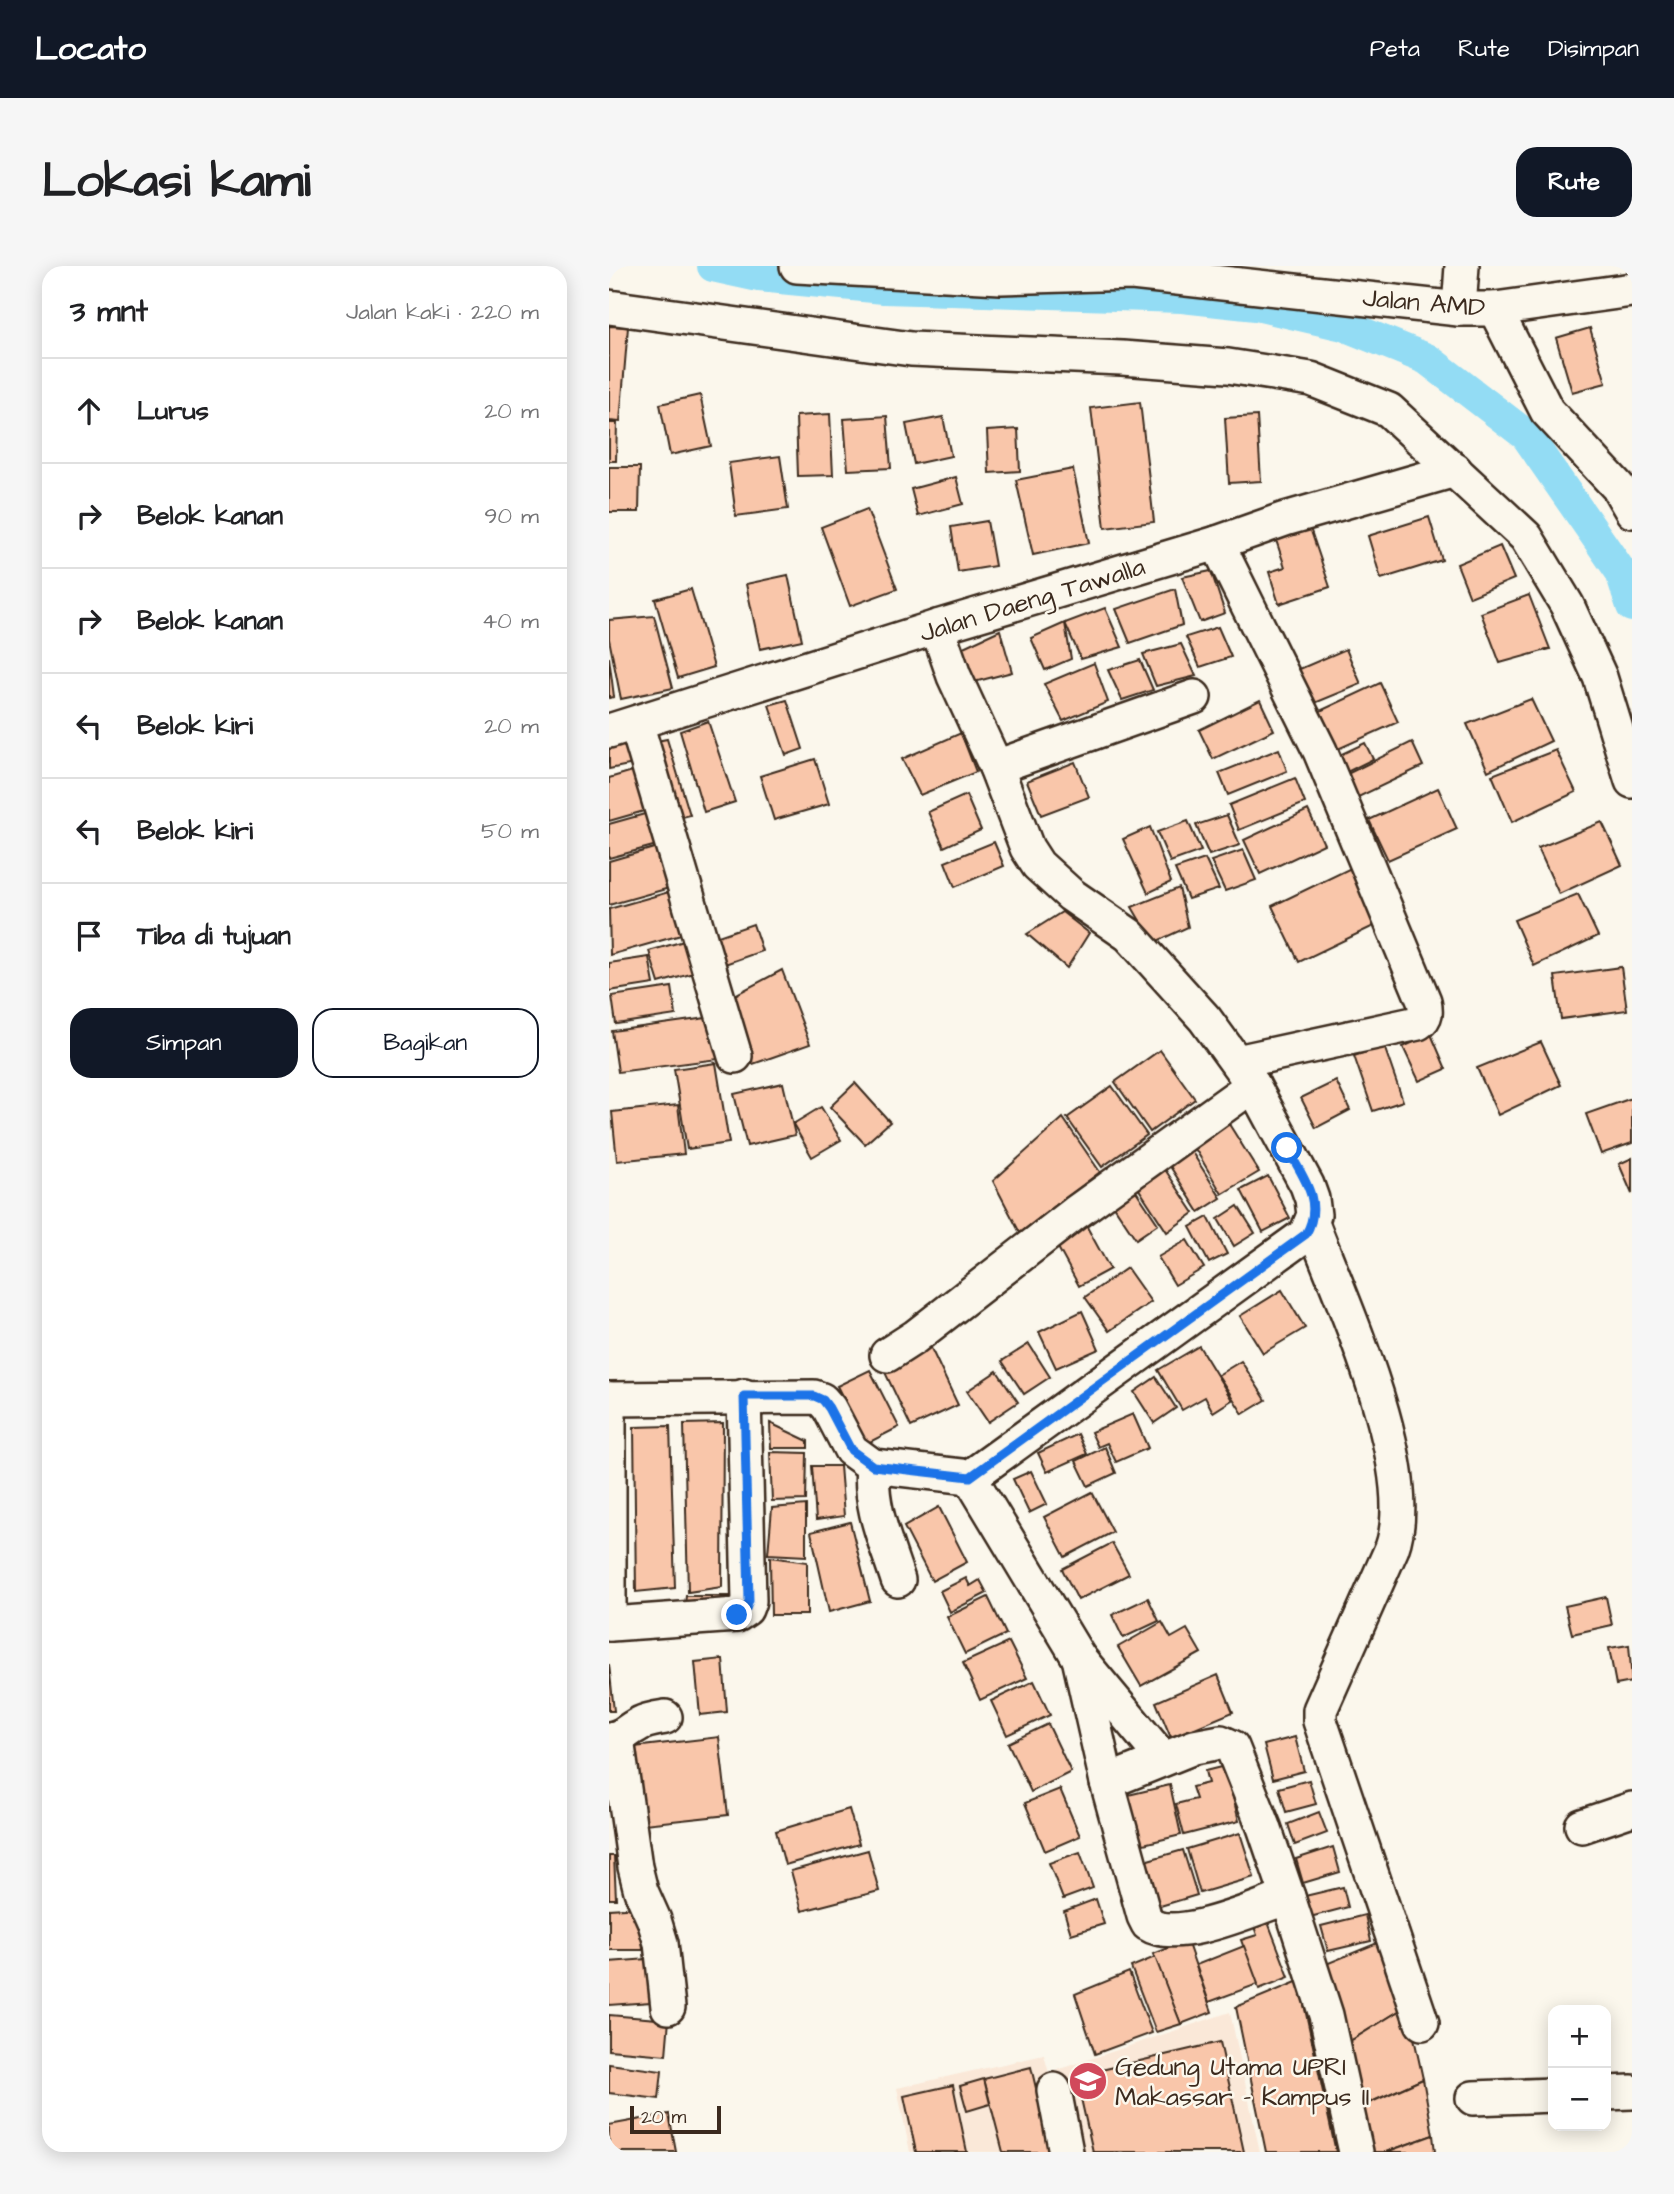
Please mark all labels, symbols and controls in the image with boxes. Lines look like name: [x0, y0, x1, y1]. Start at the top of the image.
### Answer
text: Locato: [35, 26, 146, 72]
text: Peta: [1370, 32, 1420, 66]
text: Rute: [1458, 32, 1510, 66]
text: Disimpan: [1548, 32, 1639, 66]
button: Rute: [1516, 147, 1632, 217]
text: Lokasi kami: [42, 148, 311, 216]
street label: Jalan AMD: [1361, 280, 1487, 326]
text: 3 mnt: [70, 291, 148, 333]
text: Jalan kaki · 220 m: [346, 296, 539, 328]
icon: ahead: [70, 392, 108, 430]
text: Lurus: [137, 393, 209, 429]
text: 20 m: [484, 395, 539, 427]
icon: right: [70, 497, 108, 535]
text: Belok kanan: [137, 498, 283, 534]
text: 90 m: [484, 500, 539, 532]
street label: Jalan Daeng Tawalla: [915, 549, 1150, 653]
icon: right: [70, 602, 108, 640]
text: Belok kanan: [137, 603, 283, 639]
text: 40 m: [482, 605, 539, 637]
icon: left: [70, 707, 108, 745]
text: Belok kiri: [137, 708, 253, 744]
text: 20 m: [484, 710, 539, 742]
icon: left: [70, 812, 108, 850]
text: Belok kiri: [137, 813, 253, 849]
text: 50 m: [481, 815, 539, 847]
icon: arrive: [70, 917, 108, 955]
text: Tiba di tujuan: [137, 918, 291, 954]
button: Simpan: [70, 1008, 298, 1078]
button: Bagikan: [312, 1008, 539, 1078]
route start: [1271, 1132, 1302, 1163]
route end: [721, 1599, 752, 1630]
map controls: [1548, 2005, 1611, 2131]
button: +: [1548, 2005, 1611, 2068]
place label: Gedung Utama UPRI Makassar - Kampus II: [1115, 2049, 1370, 2115]
school or university icon: Gedung Utama UPRI Makassar - Kampus II: [1067, 2060, 1109, 2102]
button: −: [1548, 2068, 1611, 2131]
scale bar: [630, 2103, 721, 2135]
text: 20 m: [641, 2104, 686, 2131]

